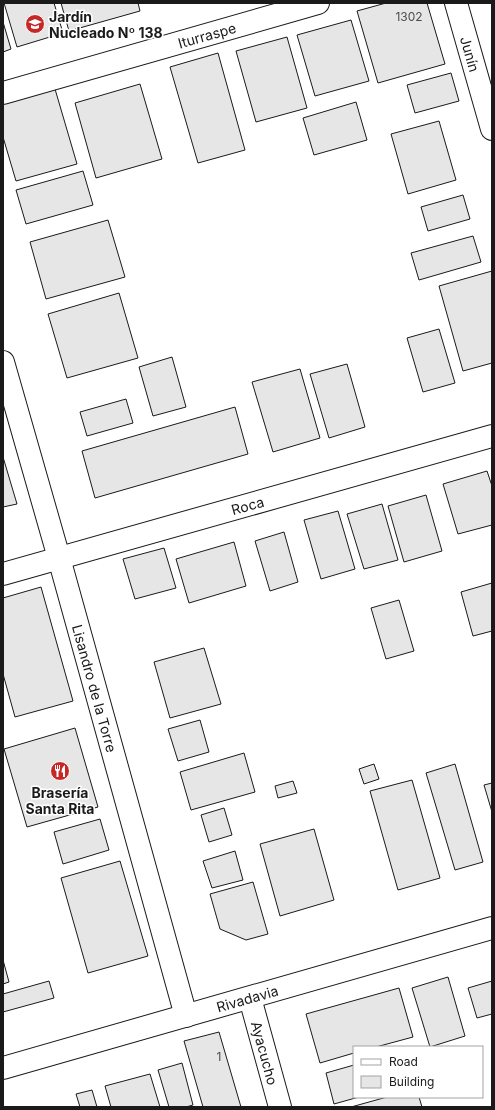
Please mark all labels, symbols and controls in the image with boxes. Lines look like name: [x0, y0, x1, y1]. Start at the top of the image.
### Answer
place label: Jardín Nucleado Nº 138: [49, 8, 163, 41]
house number: 1302: [395, 9, 423, 24]
school or university icon: Jardín Nucleado Nº 138: [24, 13, 46, 35]
street label: Iturraspe: [176, 18, 238, 51]
street label: Junín: [457, 34, 484, 74]
street label: Roca: [229, 492, 266, 518]
street label: Lisandro de la Torre: [69, 622, 121, 754]
restaurant icon: Brasería Santa Rita: [49, 760, 71, 782]
place label: Brasería Santa Rita: [26, 784, 94, 817]
street label: Rivadavia: [214, 981, 280, 1015]
street label: Ayacucho: [248, 1019, 282, 1087]
legend: [353, 1046, 483, 1098]
house number: 1: [217, 1049, 221, 1064]
text: Road: [389, 1054, 418, 1069]
text: Building: [389, 1074, 434, 1089]

